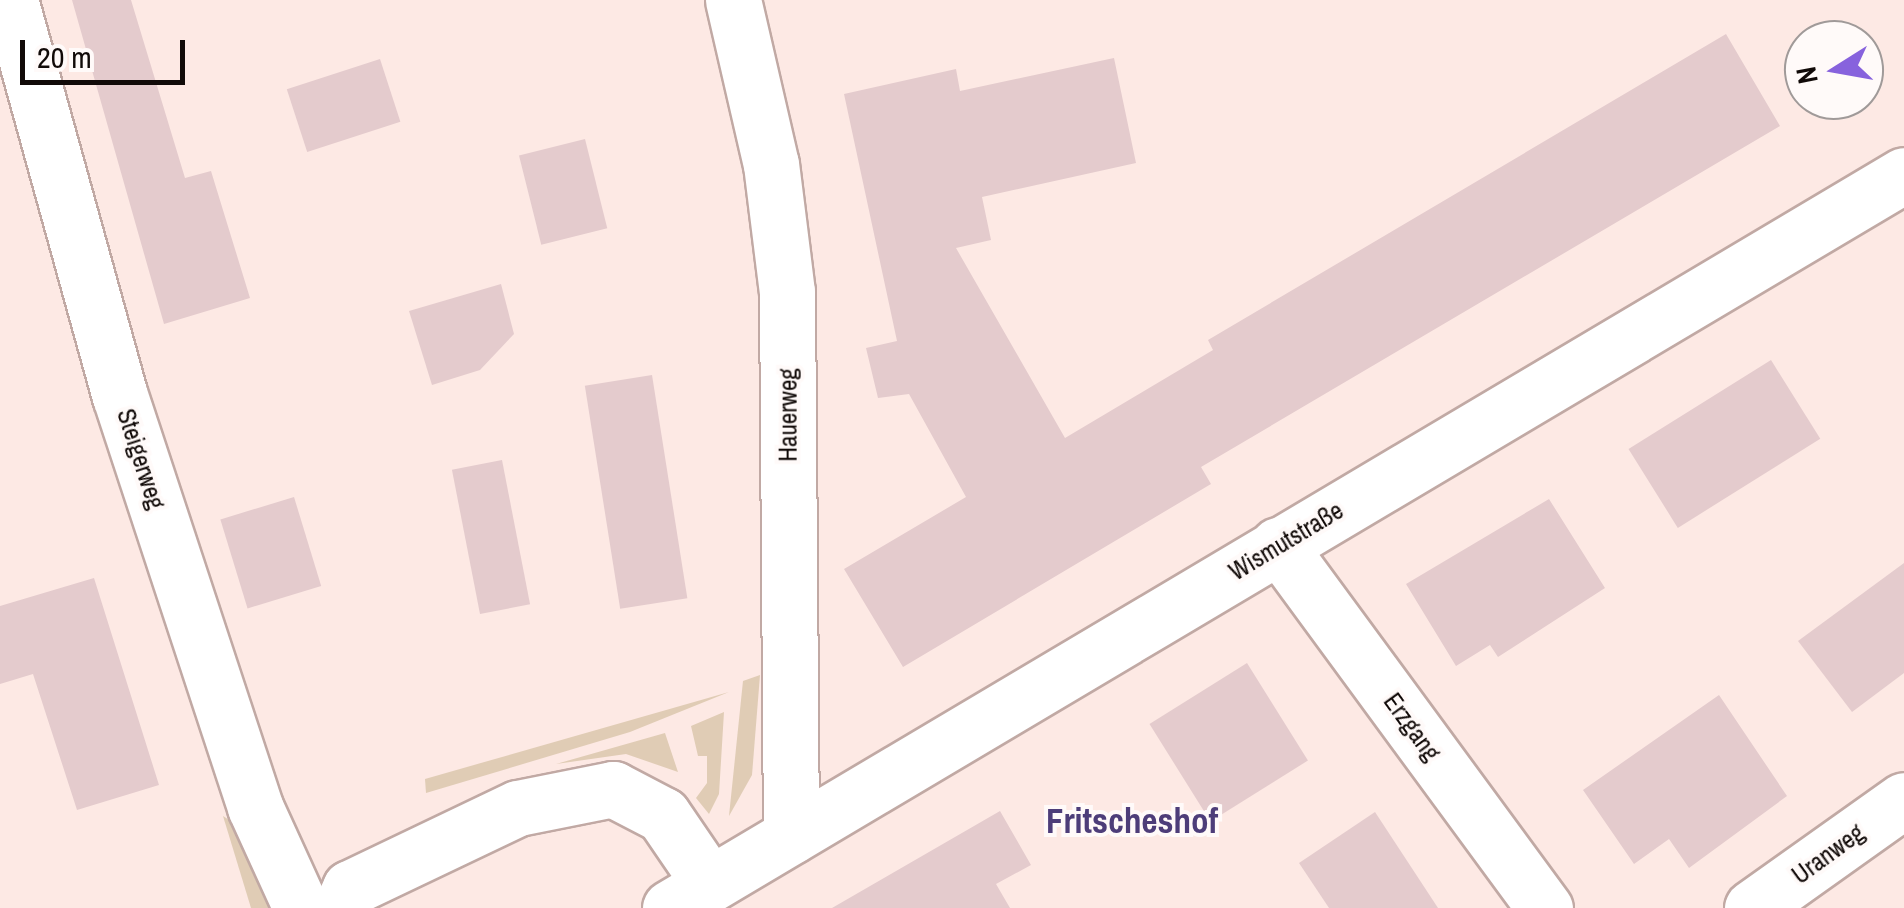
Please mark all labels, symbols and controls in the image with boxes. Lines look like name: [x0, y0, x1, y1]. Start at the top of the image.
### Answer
scale bar: [25, 20, 190, 82]
north arrow: [1784, 20, 1884, 120]
text: 20 m: [37, 37, 92, 77]
text: N: [1786, 64, 1827, 87]
street label: Hauerweg: [773, 368, 803, 462]
street label: Steigerweg: [111, 405, 171, 513]
street label: Wismutstraße: [1224, 495, 1348, 587]
street label: Erzgang: [1377, 687, 1447, 767]
district label: Fritscheshof: [1046, 800, 1218, 842]
street label: Uranweg: [1786, 818, 1870, 890]

